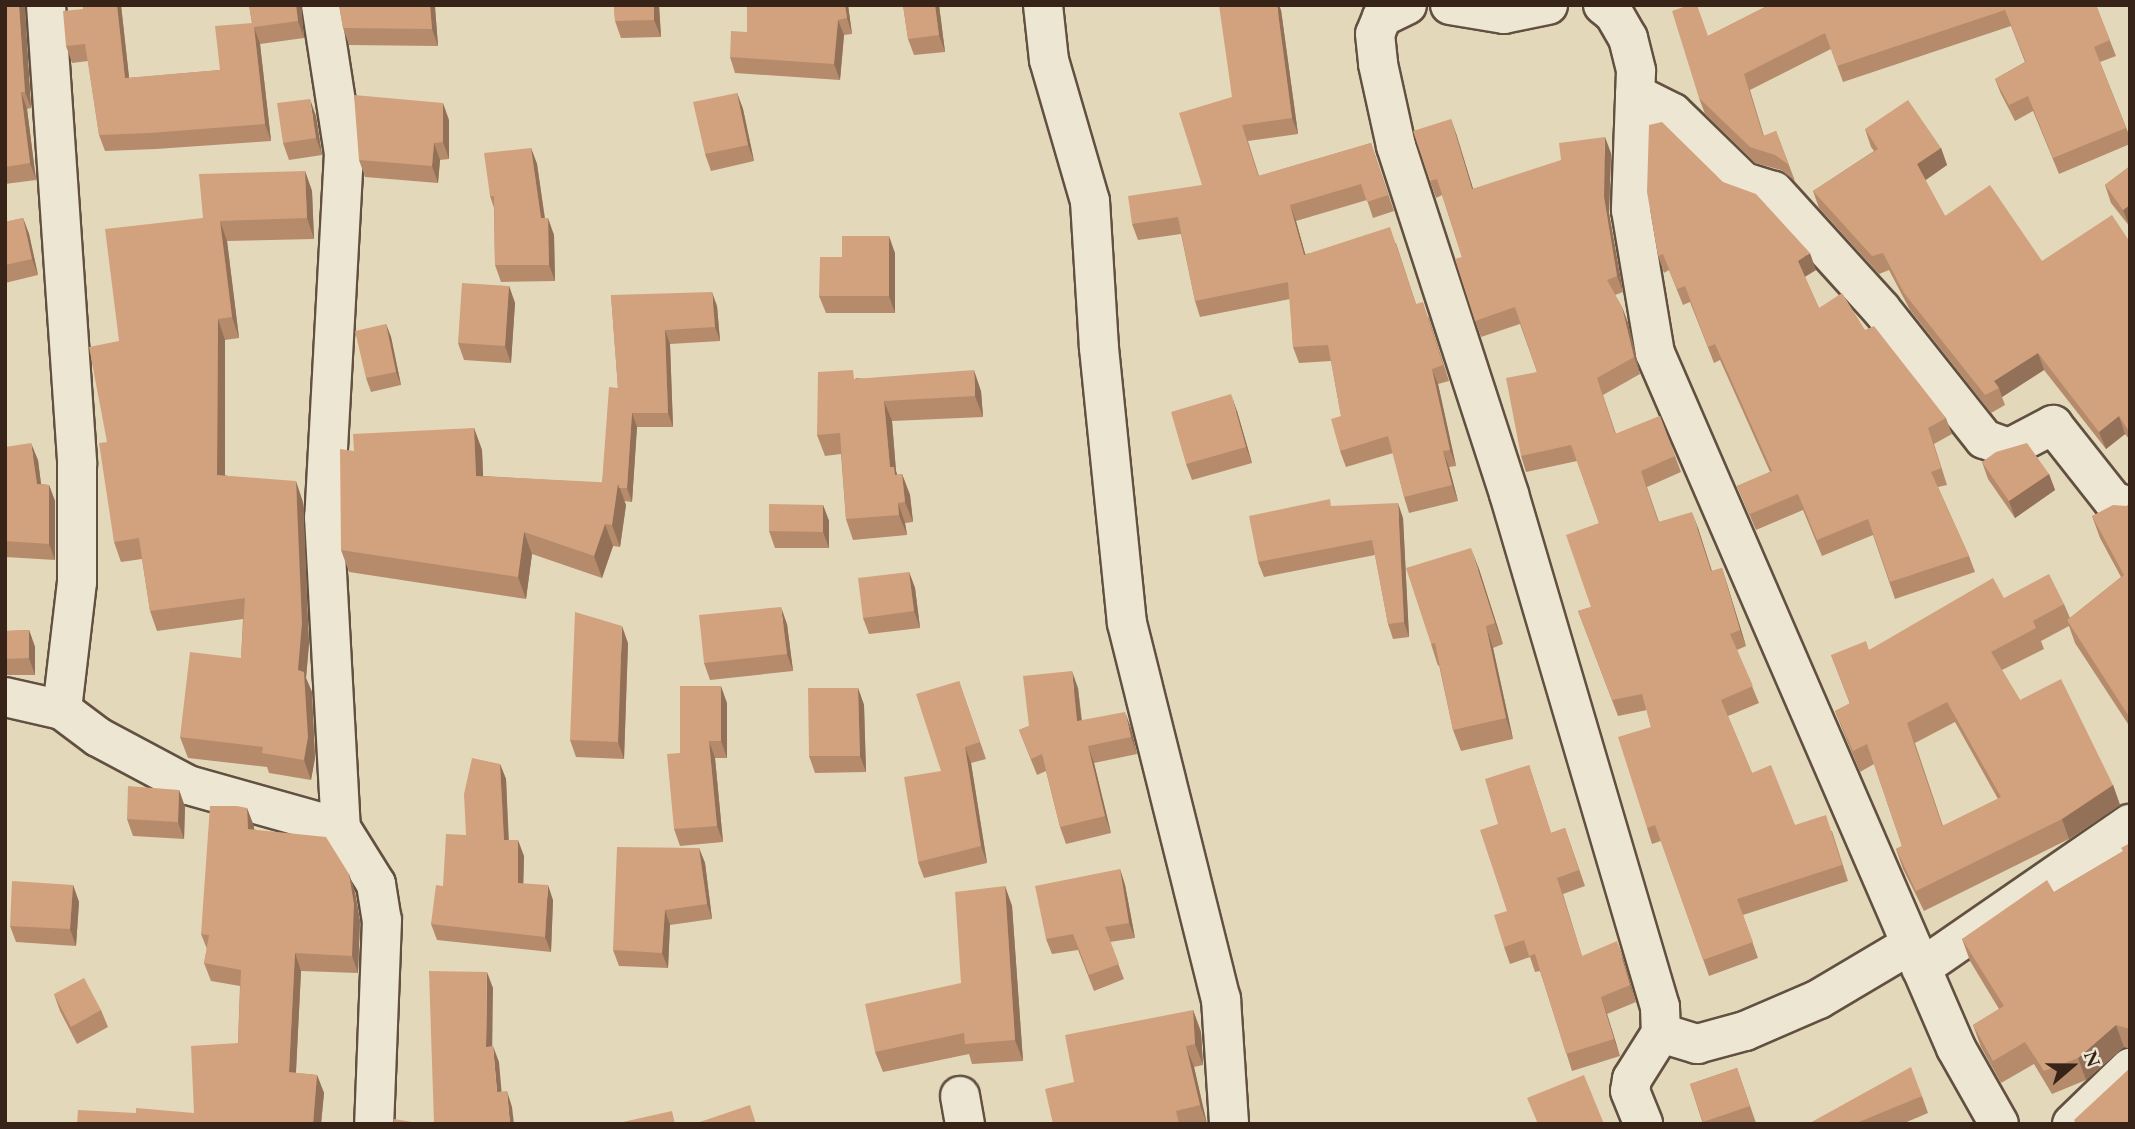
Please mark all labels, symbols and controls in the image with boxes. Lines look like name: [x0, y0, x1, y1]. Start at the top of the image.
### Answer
north arrow: [2037, 1031, 2107, 1101]
text: N: [2078, 1047, 2107, 1070]

